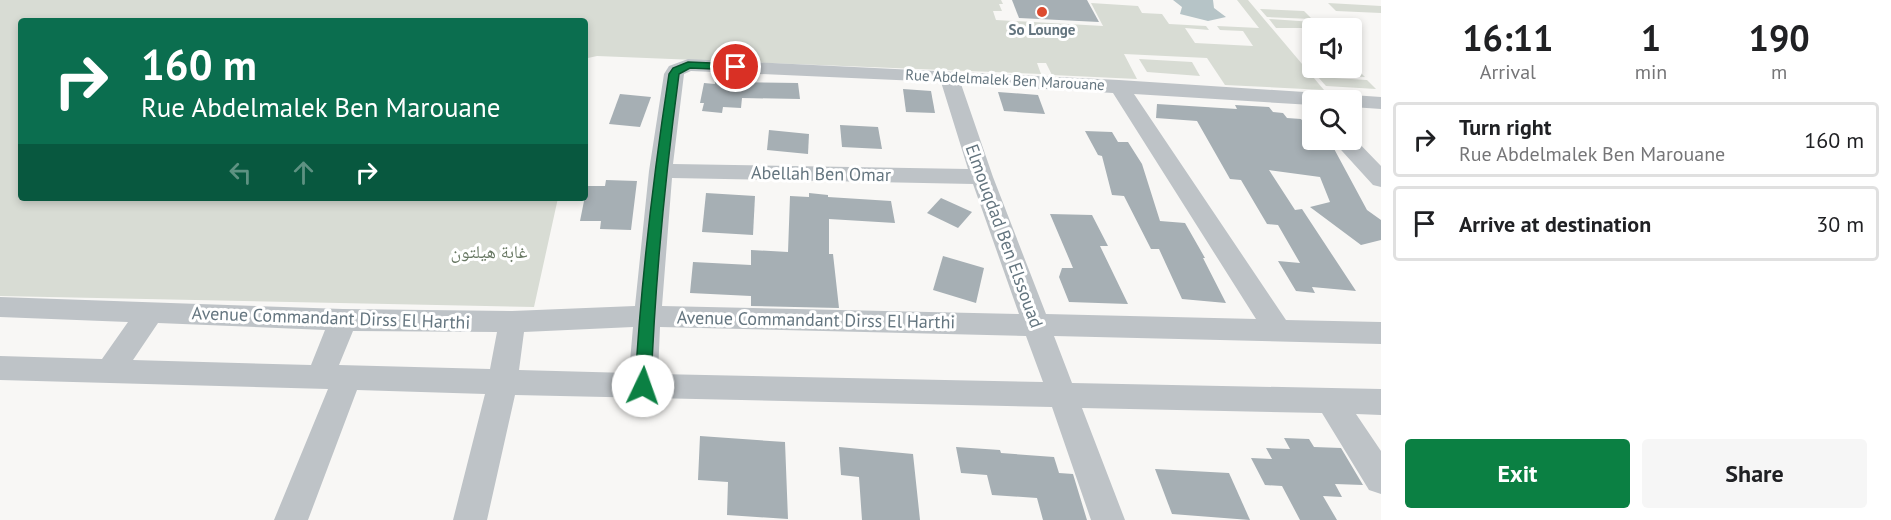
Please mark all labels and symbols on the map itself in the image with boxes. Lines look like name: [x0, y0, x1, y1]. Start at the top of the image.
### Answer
marker: So Lounge: [1035, 5, 1049, 19]
place label: So Lounge: [1009, 20, 1076, 39]
pin: [710, 41, 761, 92]
street label: Rue Abdelmalek Ben Marouane: [905, 65, 1105, 94]
street label: Elmouqdad Ben Elssouad: [960, 141, 1048, 331]
street label: Abellah Ben Omar: [751, 161, 891, 186]
park label: غابة هيلتون: [450, 240, 528, 263]
street label: Avenue Commandant Dirss El Harthi: [191, 301, 471, 334]
street label: Avenue Commandant Dirss El Harthi: [677, 306, 955, 333]
position arrow: [611, 354, 675, 418]

